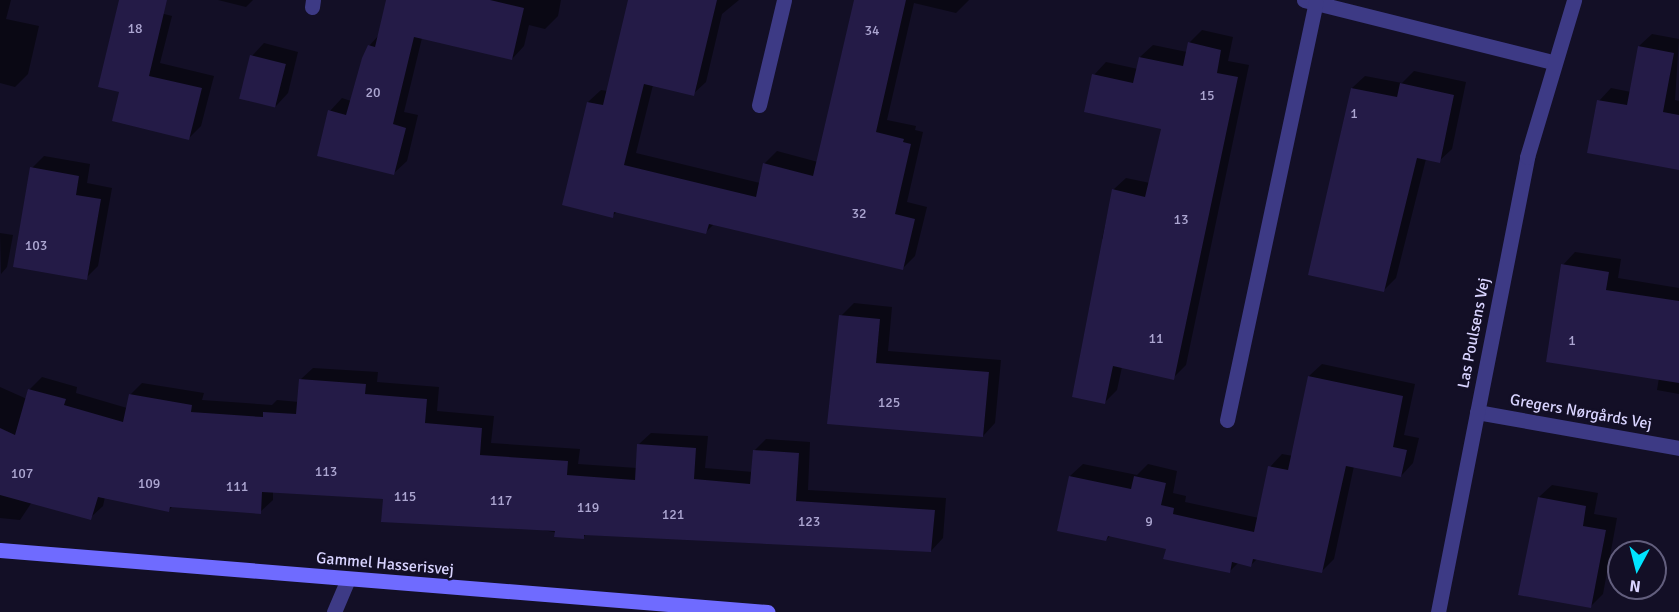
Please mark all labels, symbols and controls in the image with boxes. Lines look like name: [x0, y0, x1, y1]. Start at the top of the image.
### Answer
house number: 18: [127, 21, 143, 37]
house number: 34: [864, 23, 880, 39]
house number: 20: [365, 85, 381, 101]
house number: 15: [1199, 88, 1215, 104]
house number: 1: [1350, 106, 1358, 122]
house number: 32: [851, 206, 867, 222]
house number: 13: [1173, 212, 1189, 228]
house number: 103: [25, 238, 47, 254]
street label: Las Poulsens Vej: [1454, 276, 1494, 390]
house number: 11: [1148, 331, 1164, 347]
house number: 1: [1568, 333, 1576, 349]
street label: Gregers Nørgårds Vej: [1509, 390, 1653, 434]
house number: 125: [878, 395, 900, 411]
house number: 113: [315, 464, 337, 480]
house number: 107: [11, 466, 33, 482]
house number: 109: [138, 476, 160, 492]
house number: 111: [226, 479, 248, 495]
house number: 115: [394, 489, 416, 505]
house number: 117: [490, 493, 512, 509]
house number: 119: [577, 500, 599, 516]
house number: 121: [662, 507, 684, 523]
house number: 123: [798, 514, 820, 530]
house number: 9: [1145, 514, 1153, 530]
north arrow: [1607, 540, 1667, 600]
street label: Gammel Hasserisvej: [315, 548, 455, 580]
text: N: [1628, 575, 1642, 596]

